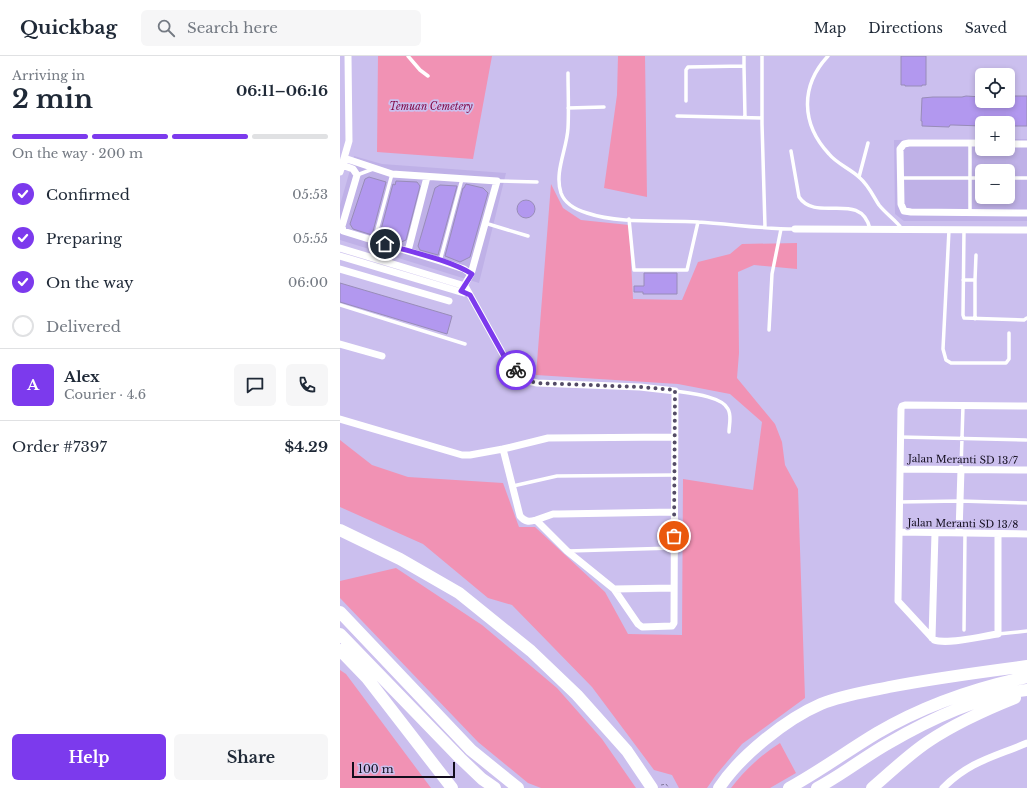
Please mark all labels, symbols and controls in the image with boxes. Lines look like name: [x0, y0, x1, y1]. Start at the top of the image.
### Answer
search box: [141, 10, 421, 46]
text: Quickbag: [20, 16, 117, 39]
icon: search: [155, 17, 177, 39]
text: Search here: [187, 18, 278, 37]
text: Map: [814, 19, 846, 37]
text: Directions: [868, 19, 943, 37]
text: Saved: [965, 19, 1007, 37]
text: Arriving in: [12, 67, 85, 84]
map controls: [975, 68, 1015, 204]
button: locate: [975, 68, 1015, 108]
text: 06:11–06:16: [236, 81, 328, 100]
text: 2 min: [12, 83, 93, 115]
park label: Temuan Cemetery: [389, 100, 474, 113]
button: +: [975, 116, 1015, 156]
text: On the way · 200 m: [12, 145, 143, 162]
button: −: [975, 164, 1015, 204]
icon: check: [12, 183, 34, 205]
text: Confirmed: [46, 185, 130, 204]
text: 05:53: [292, 186, 328, 203]
icon: check: [12, 227, 34, 249]
pin: [368, 227, 402, 261]
text: Preparing: [46, 229, 122, 248]
text: 05:55: [293, 230, 328, 247]
icon: home: [374, 233, 396, 255]
icon: check: [12, 271, 34, 293]
text: On the way: [46, 273, 134, 292]
text: 06:00: [288, 274, 328, 291]
text: Delivered: [46, 317, 121, 336]
courier: [496, 350, 536, 390]
icon: bike: [505, 359, 527, 381]
button: chat: [234, 364, 276, 406]
button: phone: [286, 364, 328, 406]
text: Alex: [64, 367, 100, 386]
text: A: [27, 375, 39, 394]
text: Courier · 4.6: [64, 386, 146, 403]
text: Order #7397: [12, 437, 107, 456]
text: $4.29: [285, 437, 328, 456]
street label: Jalan Meranti SD 13/7: [906, 452, 1019, 467]
street label: Jalan Meranti SD 13/8: [905, 516, 1018, 531]
pin: [657, 519, 691, 553]
icon: bag: [663, 525, 685, 547]
button: Help: [12, 734, 166, 780]
button: Share: [174, 734, 328, 780]
scale bar: [352, 760, 455, 779]
text: 100 m: [358, 762, 394, 776]

